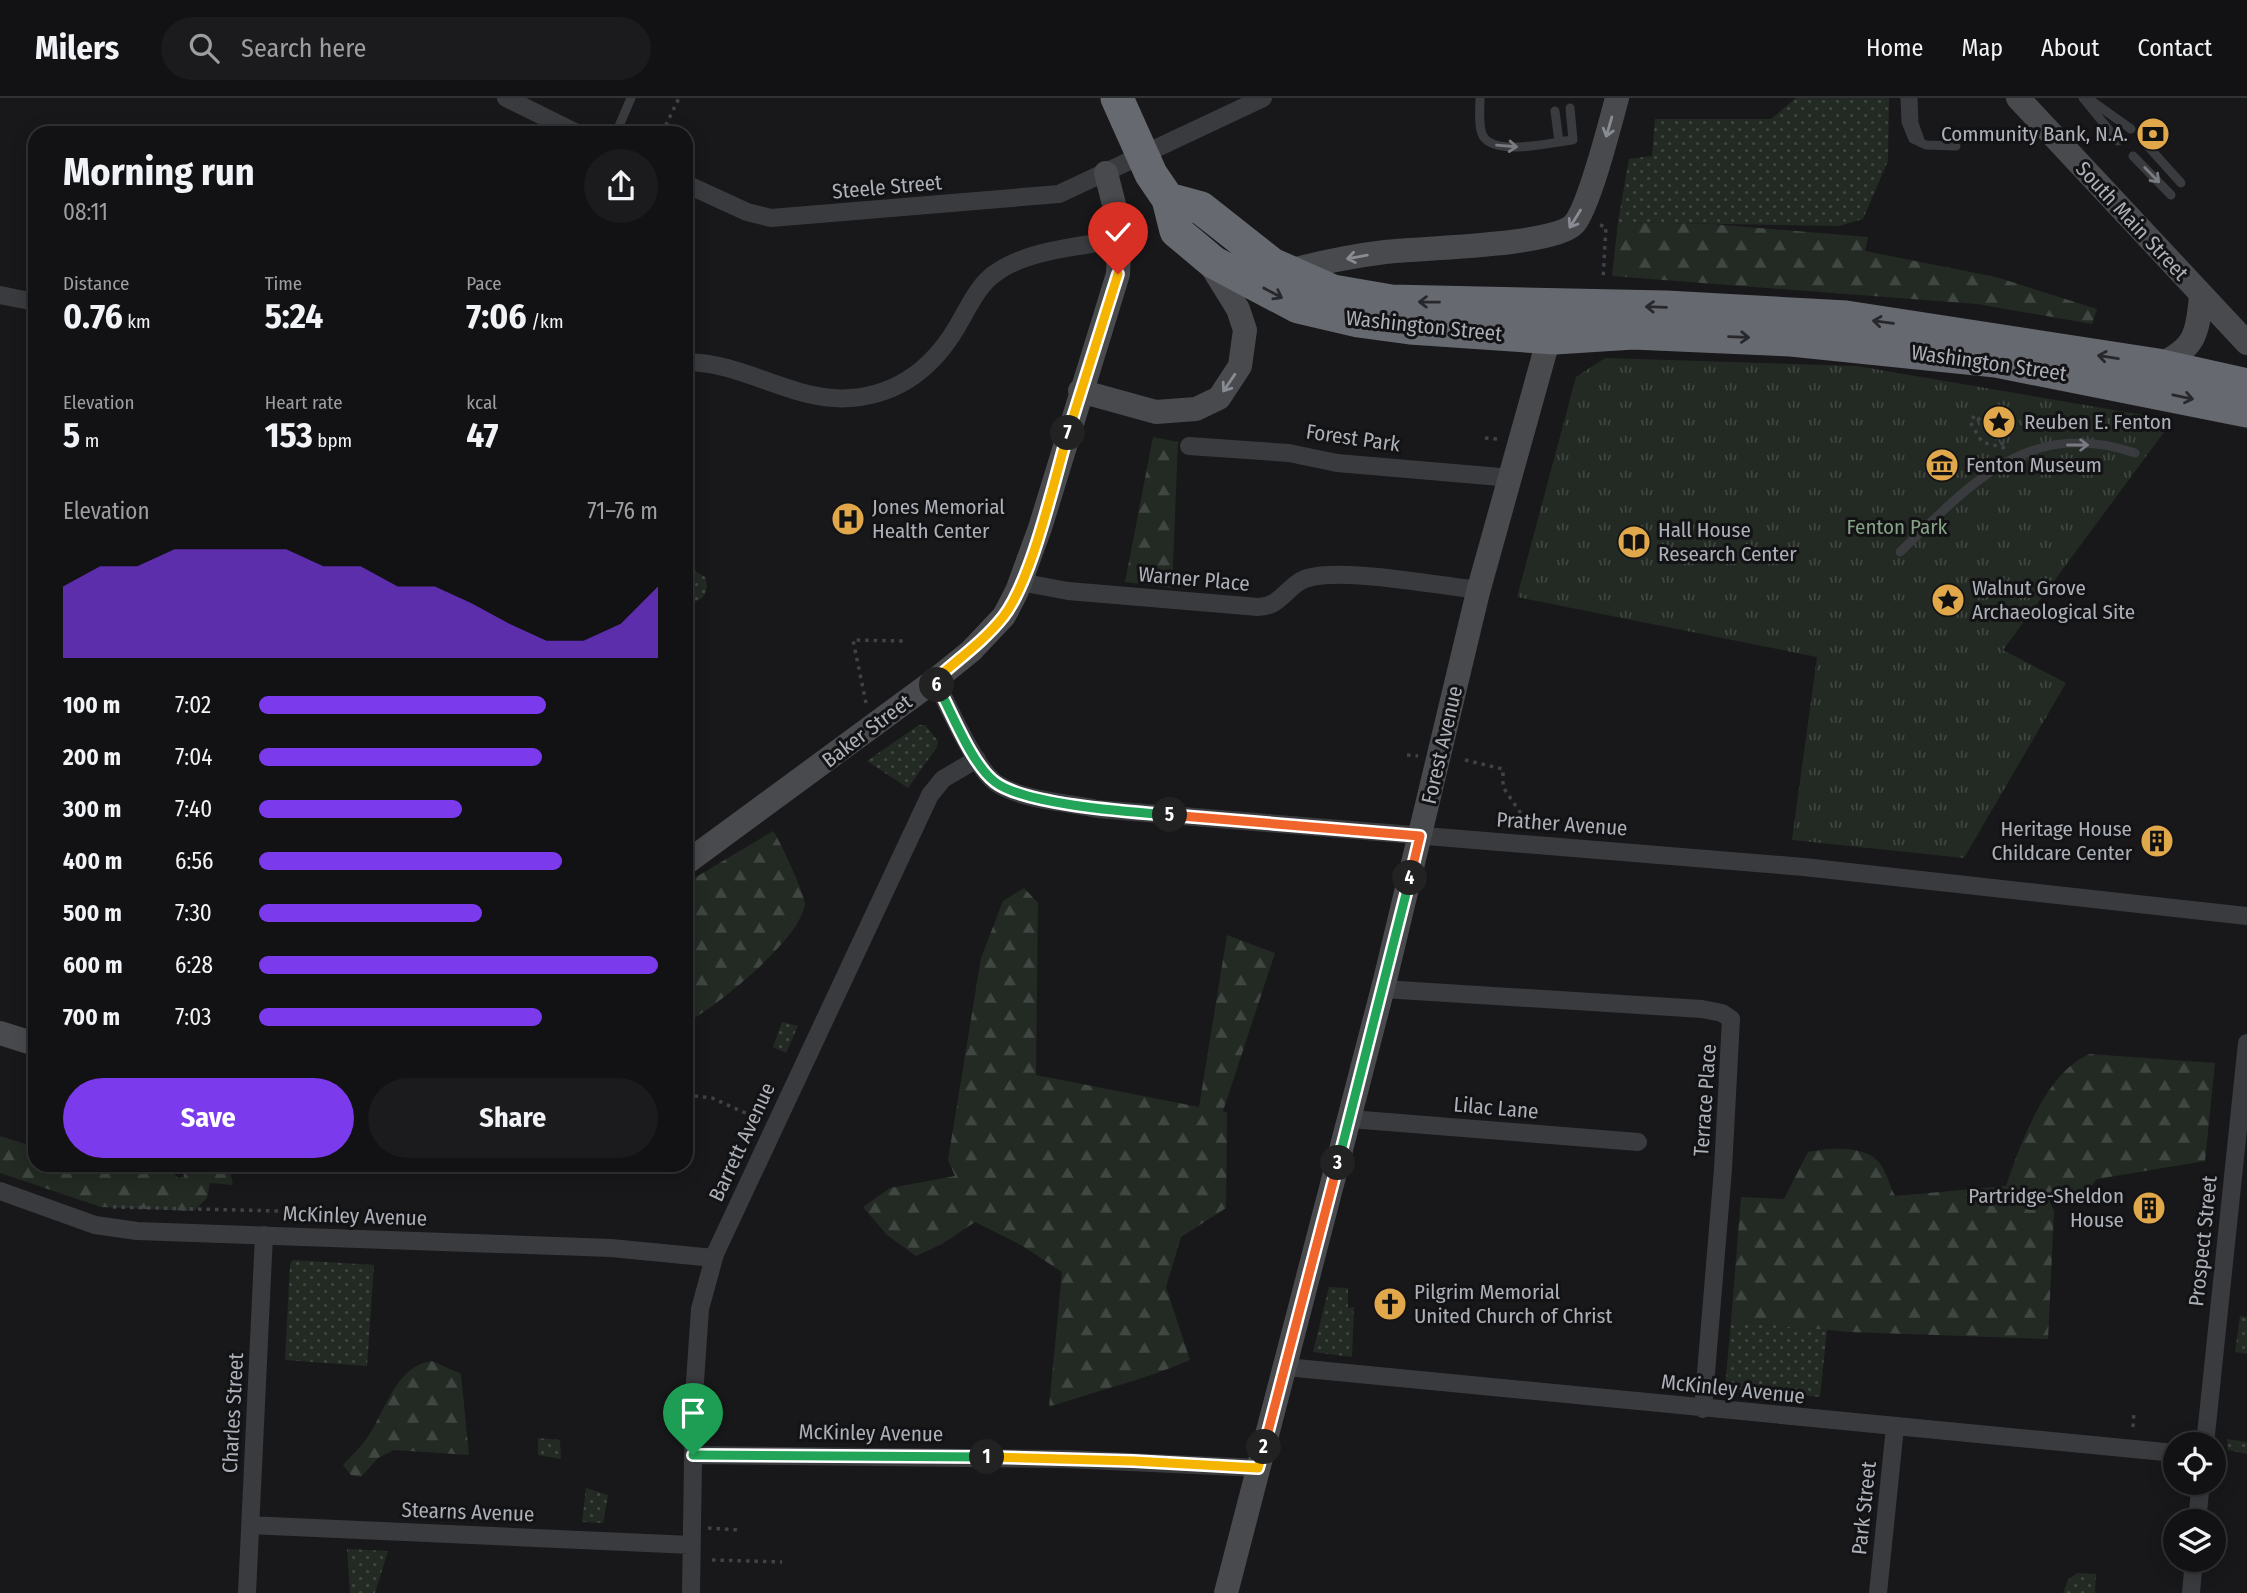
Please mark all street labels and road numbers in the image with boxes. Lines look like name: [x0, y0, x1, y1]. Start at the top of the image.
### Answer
street label: South Main Street: [2070, 156, 2194, 286]
street label: Steele Street: [831, 169, 943, 205]
street label: Washington Street: [1345, 305, 1503, 347]
street label: Washington Street: [1910, 339, 2069, 387]
street label: Forest Park: [1304, 419, 1402, 457]
street label: Warner Place: [1137, 561, 1251, 597]
street label: Forest Avenue: [1416, 683, 1468, 807]
street label: Baker Street: [817, 689, 917, 773]
street label: Prather Avenue: [1496, 806, 1628, 842]
street label: Terrace Place: [1688, 1043, 1722, 1157]
street label: Barrett Avenue: [703, 1079, 781, 1205]
street label: Lilac Lane: [1452, 1091, 1540, 1125]
street label: Prospect Street: [2183, 1174, 2223, 1308]
street label: McKinley Avenue: [282, 1200, 428, 1232]
street label: Charles Street: [217, 1352, 249, 1474]
street label: McKinley Avenue: [1660, 1369, 1806, 1409]
street label: McKinley Avenue: [799, 1419, 943, 1447]
street label: Park Street: [1846, 1460, 1882, 1556]
street label: Stearns Avenue: [401, 1497, 535, 1527]

